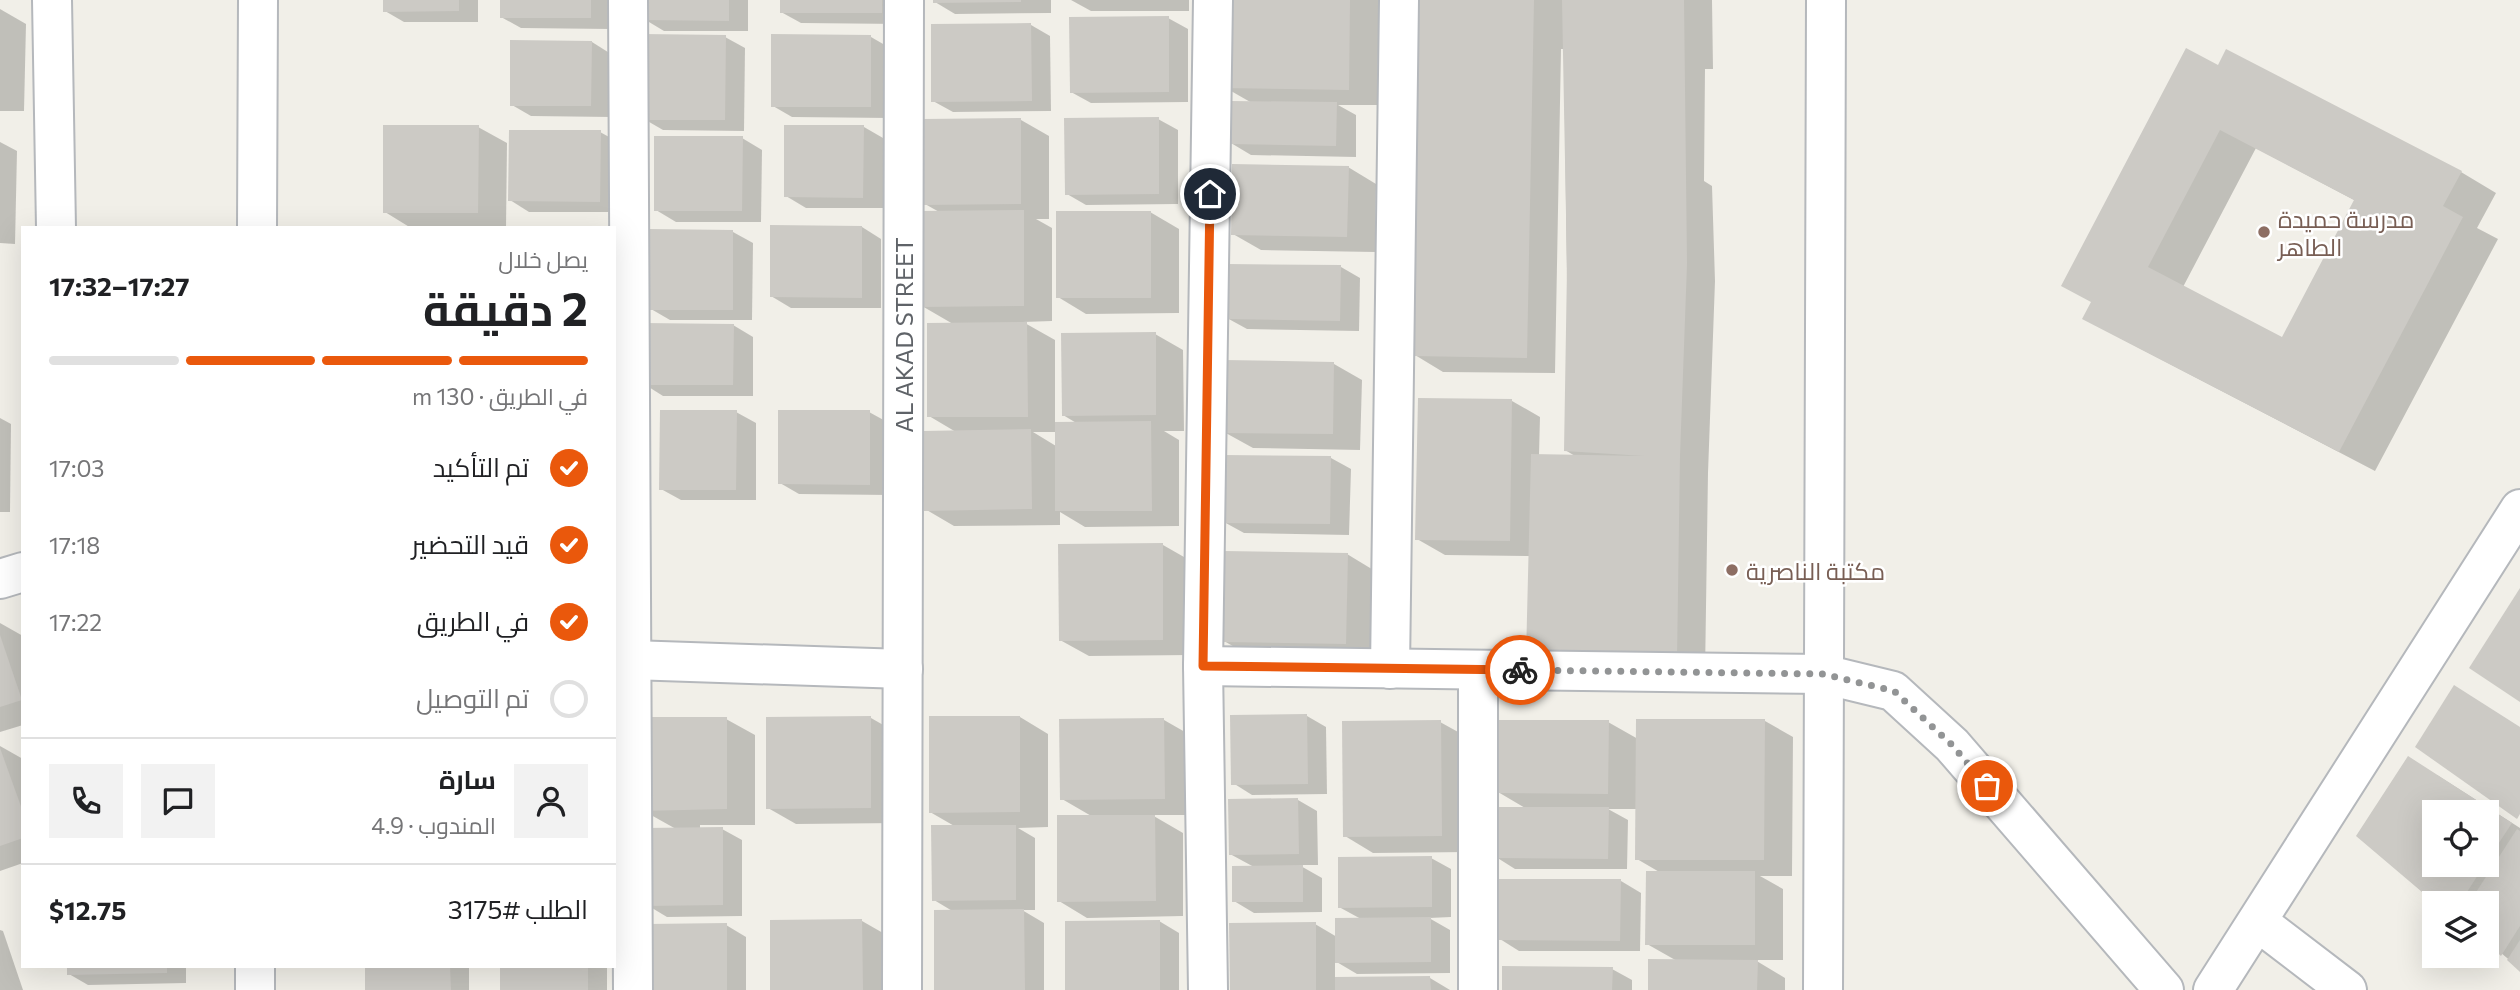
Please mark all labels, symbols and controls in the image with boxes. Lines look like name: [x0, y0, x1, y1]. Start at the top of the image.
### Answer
pin: [1180, 164, 1240, 224]
icon: home: [1191, 175, 1229, 213]
place label: مدرسة حميدة الطاهر: [2276, 204, 2414, 261]
marker: مدرسة حميدة الطاهر: [2256, 224, 2272, 240]
street label: AL AKAD STREET: [889, 237, 918, 433]
text: يصل خلال: [498, 245, 588, 273]
text: 17:27–17:32: [49, 270, 190, 301]
text: 2 دقيقة: [423, 279, 588, 335]
text: في الطريق · 130 m: [412, 382, 588, 410]
icon: check: [550, 449, 588, 487]
text: تم التأكيد: [433, 451, 529, 482]
text: 17:03: [49, 454, 104, 482]
icon: check: [550, 526, 588, 564]
text: قيد التحضير: [412, 528, 529, 559]
text: 17:18: [49, 531, 100, 559]
place label: مكتبة الناصرية: [1746, 556, 1885, 585]
marker: مكتبة الناصرية: [1724, 562, 1740, 578]
icon: check: [550, 603, 588, 641]
text: في الطريق: [417, 605, 529, 636]
text: 17:22: [49, 608, 102, 636]
courier: [1485, 635, 1555, 705]
icon: bike: [1501, 651, 1539, 689]
text: تم التوصيل: [416, 682, 529, 713]
pin: [1957, 756, 2017, 816]
text: سارة: [439, 763, 496, 794]
button: phone: [49, 764, 123, 838]
button: chat: [141, 764, 215, 838]
button: person: [514, 764, 588, 838]
icon: bag: [1968, 767, 2006, 805]
map controls: [2422, 800, 2499, 968]
button: locate: [2422, 800, 2499, 877]
text: المندوب · 4.9: [371, 811, 496, 839]
button: layers: [2422, 891, 2499, 968]
text: الطلب #3175: [448, 893, 588, 924]
text: $12.75: [49, 894, 126, 925]

